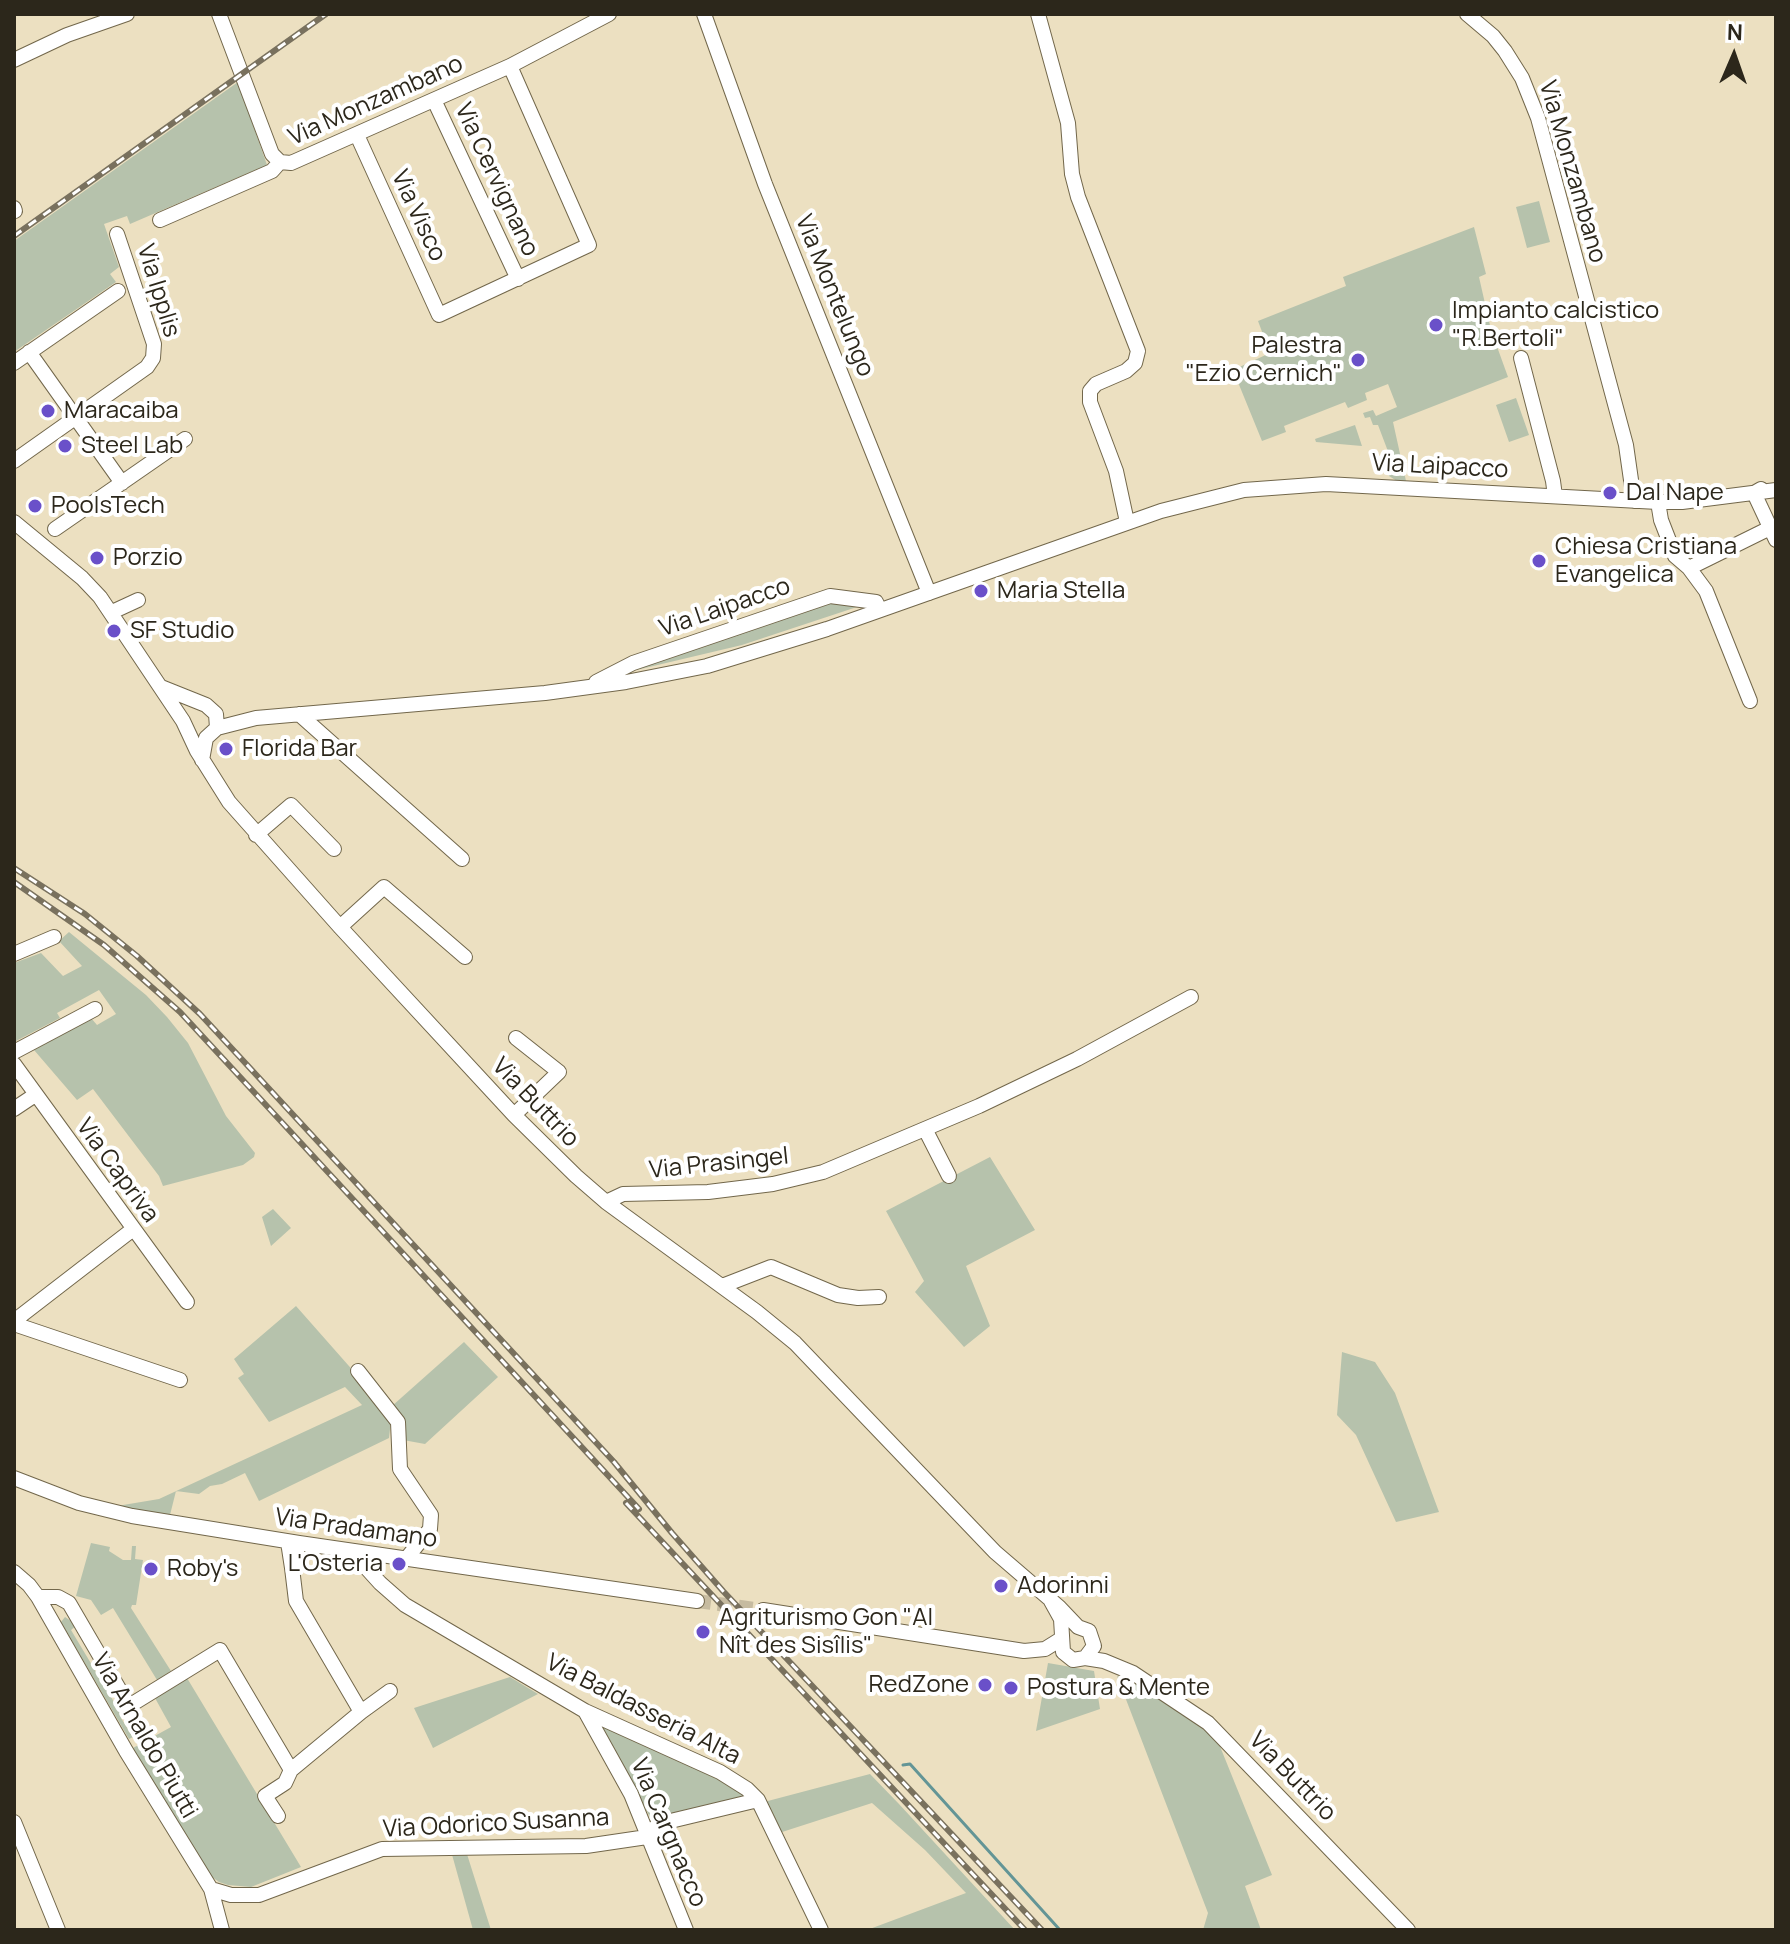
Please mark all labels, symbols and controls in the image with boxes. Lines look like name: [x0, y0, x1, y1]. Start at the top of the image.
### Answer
north arrow: [1694, 16, 1774, 96]
text: N: [1726, 17, 1743, 47]
street label: Via Monzambano: [284, 50, 468, 152]
street label: Via Monzambano: [1532, 78, 1612, 266]
street label: Via Cervignano: [448, 99, 544, 261]
street label: Via Visco: [384, 166, 452, 266]
street label: Via Montelungo: [788, 211, 880, 381]
street label: Via Ipplis: [130, 241, 186, 341]
place label: Impianto calcistico "R.Bertoli": [1452, 297, 1659, 353]
marker: Impianto calcistico "R.Bertoli": [1427, 316, 1445, 334]
place label: Palestra "Ezio Cernich": [1185, 332, 1342, 388]
marker: Palestra "Ezio Cernich": [1349, 351, 1367, 369]
place label: Maracaiba: [64, 397, 179, 425]
marker: Maracaiba: [39, 402, 57, 420]
place label: Steel Lab: [81, 432, 183, 460]
marker: Steel Lab: [56, 437, 74, 455]
street label: Via Laipacco: [1371, 449, 1509, 485]
place label: Dal Nape: [1626, 479, 1724, 507]
marker: Dal Nape: [1601, 484, 1619, 502]
place label: PoolsTech: [51, 492, 165, 520]
marker: PoolsTech: [26, 497, 44, 515]
place label: Chiesa Cristiana Evangelica: [1555, 533, 1737, 589]
place label: Porzio: [113, 544, 183, 572]
marker: Porzio: [88, 549, 106, 567]
marker: Chiesa Cristiana Evangelica: [1530, 552, 1548, 570]
street label: Via Laipacco: [656, 572, 794, 644]
place label: Maria Stella: [997, 577, 1125, 605]
marker: Maria Stella: [972, 582, 990, 600]
place label: SF Studio: [130, 617, 234, 645]
marker: SF Studio: [105, 622, 123, 640]
place label: Florida Bar: [242, 735, 357, 763]
marker: Florida Bar: [217, 740, 235, 758]
street label: Via Buttrio: [485, 1052, 585, 1154]
street label: Via Capriva: [70, 1113, 164, 1229]
street label: Via Prasingel: [648, 1142, 790, 1186]
street label: Via Pradamano: [273, 1503, 439, 1555]
place label: L'Osteria: [288, 1550, 383, 1578]
place label: Roby's: [167, 1555, 238, 1583]
marker: L'Osteria: [390, 1555, 408, 1573]
marker: Roby's: [142, 1560, 160, 1578]
place label: Adorinni: [1017, 1572, 1109, 1600]
marker: Adorinni: [992, 1577, 1010, 1595]
place label: Agriturismo Gon "Al Nît des Sisîlis": [719, 1604, 933, 1660]
marker: Agriturismo Gon "Al Nît des Sisîlis": [694, 1623, 712, 1641]
street label: Via Arnaldo Piutti: [85, 1648, 203, 1824]
street label: Via Baldasseria Alta: [541, 1649, 745, 1771]
place label: RedZone: [868, 1671, 969, 1699]
place label: Postura & Mente: [1027, 1674, 1210, 1702]
marker: RedZone: [976, 1676, 994, 1694]
marker: Postura & Mente: [1002, 1679, 1020, 1697]
street label: Via Buttrio: [1242, 1726, 1342, 1828]
street label: Via Cargnacco: [624, 1755, 712, 1911]
street label: Via Odorico Susanna: [382, 1804, 610, 1844]

